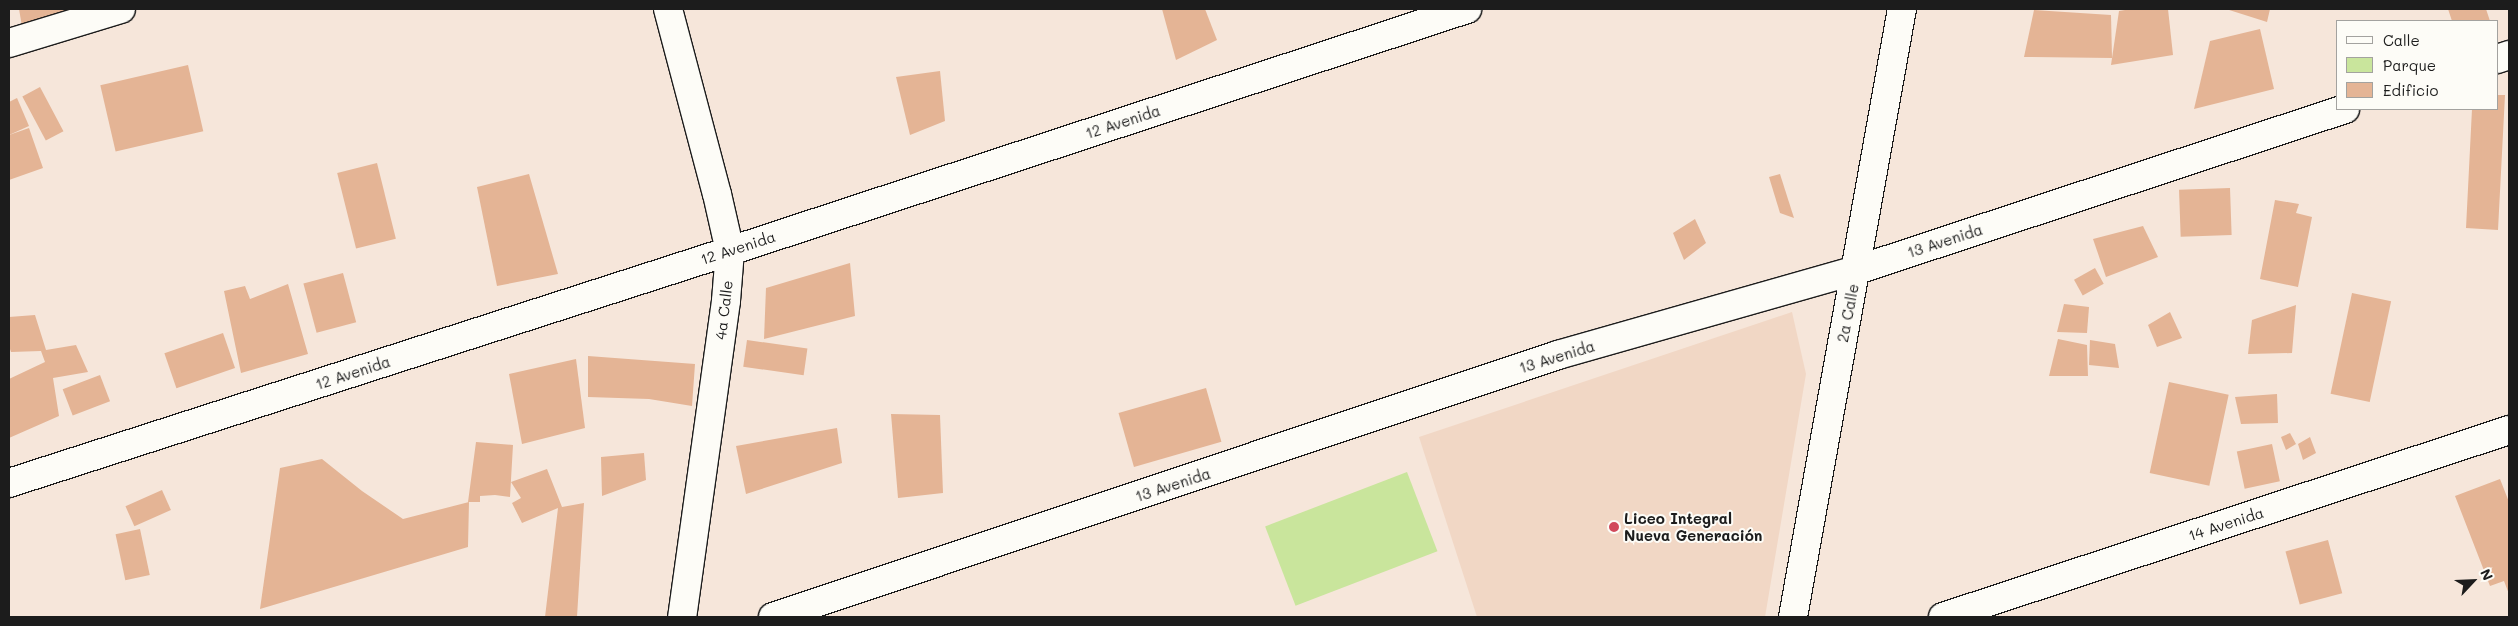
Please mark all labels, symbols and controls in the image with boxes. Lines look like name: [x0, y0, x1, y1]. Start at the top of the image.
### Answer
legend: [2336, 20, 2498, 110]
text: Calle: [2383, 30, 2420, 50]
text: Parque: [2383, 55, 2436, 75]
text: Edificio: [2383, 80, 2438, 100]
street label: 12 Avenida: [1083, 101, 1163, 143]
street label: 13 Avenida: [1905, 220, 1985, 262]
street label: 12 Avenida: [698, 227, 778, 269]
street label: 4a Calle: [711, 279, 737, 341]
street label: 2a Calle: [1834, 282, 1862, 344]
street label: 13 Avenida: [1517, 337, 1597, 377]
street label: 12 Avenida: [313, 352, 393, 394]
street label: 13 Avenida: [1133, 464, 1213, 506]
street label: 14 Avenida: [2186, 503, 2266, 545]
place label: Liceo Integral Nueva Generación: [1624, 509, 1762, 544]
marker: Liceo Integral Nueva Generación: [1608, 521, 1620, 533]
north arrow: [2448, 556, 2498, 606]
text: N: [2476, 566, 2498, 583]

